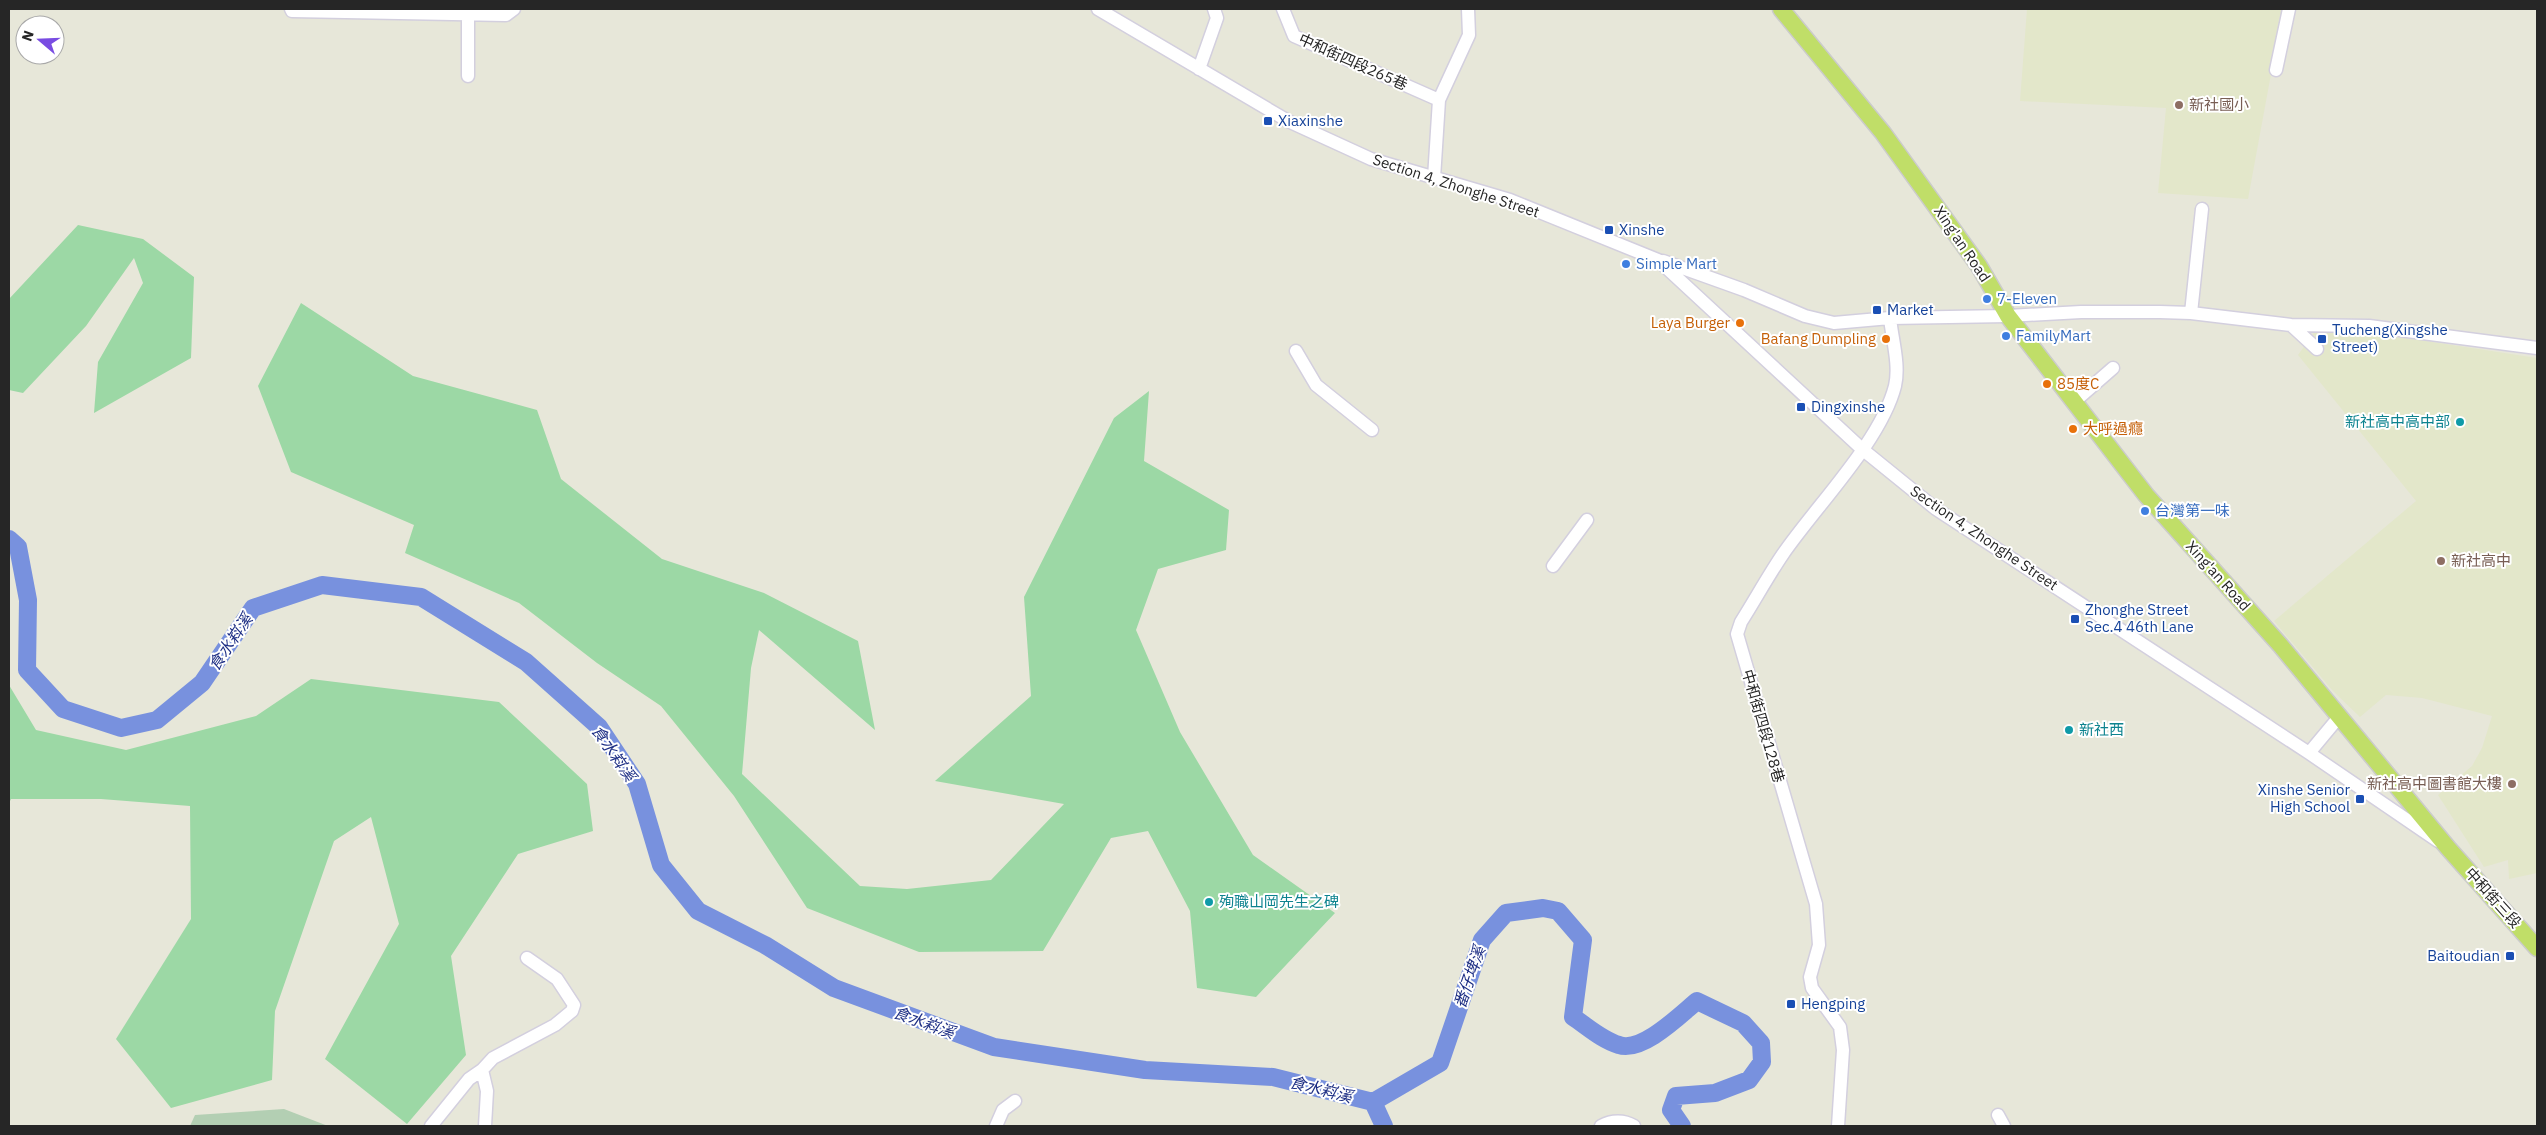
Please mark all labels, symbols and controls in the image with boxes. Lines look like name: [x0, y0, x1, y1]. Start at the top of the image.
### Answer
north arrow: [15, 15, 65, 65]
text: N: [18, 28, 38, 43]
street label: 中和街四段265巷: [1296, 29, 1411, 94]
place label: 新社國小: [2189, 95, 2249, 114]
marker: 新社國小: [2173, 99, 2185, 111]
place label: Xiaxinshe: [1278, 111, 1343, 130]
marker: Xiaxinshe: [1262, 115, 1274, 127]
street label: Section 4, Zhonghe Street: [1370, 150, 1542, 221]
street label: Xing'an Road: [1930, 202, 1995, 285]
place label: Xinshe: [1619, 220, 1665, 239]
marker: Xinshe: [1603, 224, 1615, 236]
place label: Simple Mart: [1636, 254, 1717, 273]
marker: Simple Mart: [1620, 258, 1632, 270]
place label: 7-Eleven: [1997, 289, 2057, 308]
marker: 7-Eleven: [1981, 293, 1993, 305]
place label: Market: [1887, 300, 1934, 319]
marker: Market: [1871, 304, 1883, 316]
place label: Laya Burger: [1651, 313, 1730, 332]
marker: Laya Burger: [1734, 317, 1746, 329]
place label: Tucheng(Xingshe Street): [2332, 320, 2448, 356]
place label: FamilyMart: [2016, 326, 2091, 345]
place label: Bafang Dumpling: [1761, 329, 1876, 348]
marker: FamilyMart: [2000, 330, 2012, 342]
marker: Bafang Dumpling: [1880, 333, 1892, 345]
marker: Tucheng(Xingshe Street): [2316, 333, 2328, 345]
place label: 85度C: [2057, 374, 2099, 393]
marker: 85度C: [2041, 378, 2053, 390]
place label: Dingxinshe: [1811, 397, 1885, 416]
marker: Dingxinshe: [1795, 401, 1807, 413]
place label: 新社高中高中部: [2345, 412, 2450, 431]
marker: 新社高中高中部: [2454, 416, 2466, 428]
place label: 大呼過癮: [2083, 419, 2143, 438]
marker: 大呼過癮: [2067, 423, 2079, 435]
street label: Section 4, Zhonghe Street: [1907, 481, 2062, 594]
place label: 台灣第一味: [2155, 501, 2230, 520]
marker: 台灣第一味: [2139, 505, 2151, 517]
street label: Xing'an Road: [2182, 537, 2255, 615]
place label: 新社高中: [2451, 551, 2511, 570]
marker: 新社高中: [2435, 555, 2447, 567]
place label: Zhonghe Street Sec.4 46th Lane: [2085, 600, 2194, 636]
water label: 食水嵙溪: [204, 608, 257, 674]
marker: Zhonghe Street Sec.4 46th Lane: [2069, 613, 2081, 625]
street label: 中和街四段128巷: [1738, 667, 1789, 785]
place label: 新社西: [2079, 720, 2124, 739]
water label: 食水嵙溪: [587, 721, 642, 787]
marker: 新社西: [2063, 724, 2075, 736]
place label: 新社高中圖書館大樓: [2367, 774, 2502, 793]
marker: 新社高中圖書館大樓: [2506, 778, 2518, 790]
place label: Xinshe Senior High School: [2258, 780, 2350, 816]
marker: Xinshe Senior High School: [2354, 793, 2366, 805]
street label: 中和街三段: [2461, 863, 2526, 932]
place label: 殉職山岡先生之碑: [1219, 892, 1339, 911]
marker: 殉職山岡先生之碑: [1203, 896, 1215, 908]
water label: 番仔埤溪: [1449, 942, 1490, 1011]
place label: Baitoudian: [2427, 946, 2500, 965]
marker: Baitoudian: [2504, 950, 2516, 962]
place label: Hengping: [1801, 994, 1865, 1013]
marker: Hengping: [1785, 998, 1797, 1010]
water label: 食水嵙溪: [891, 1002, 959, 1043]
water label: 食水嵙溪: [1288, 1072, 1356, 1107]

